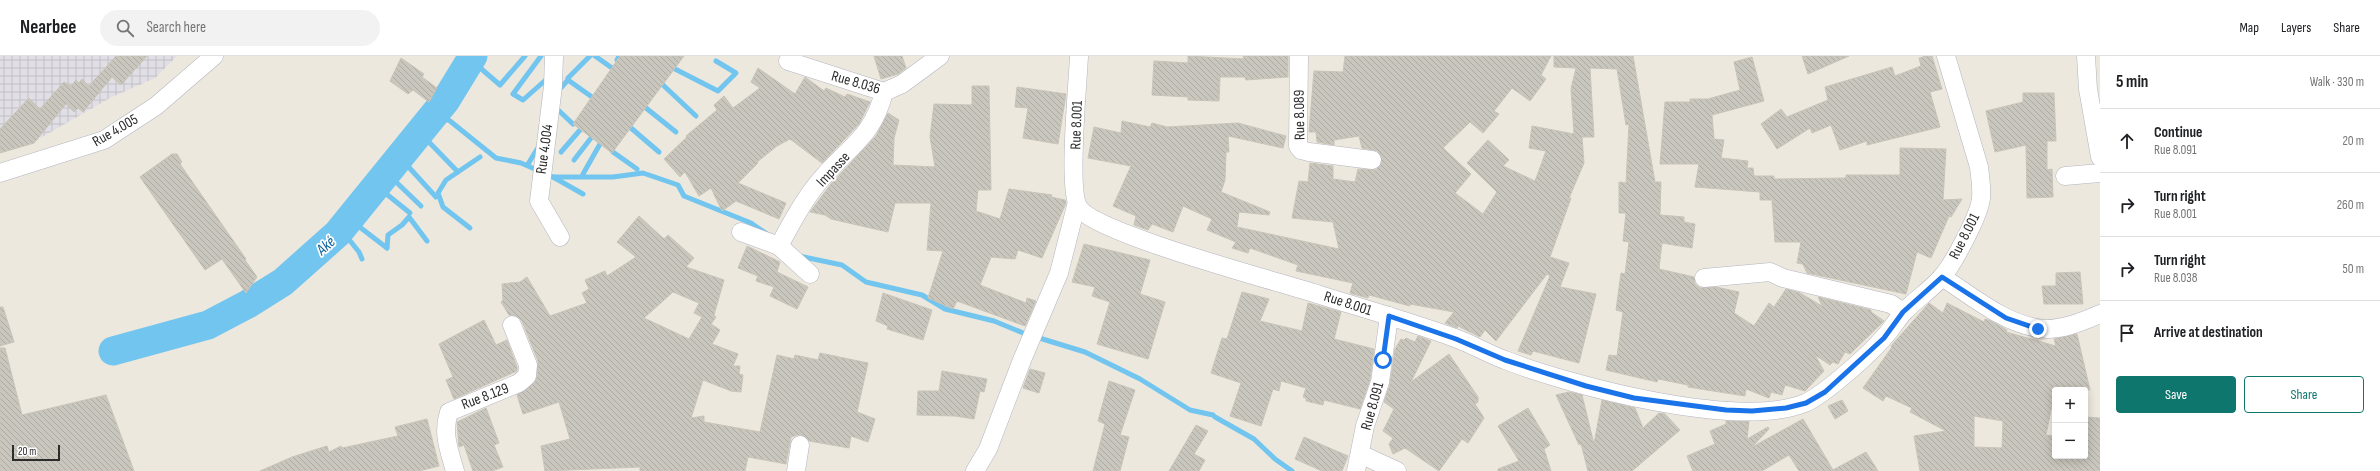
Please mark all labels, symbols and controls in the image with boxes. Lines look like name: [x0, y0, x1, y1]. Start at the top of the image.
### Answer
search box: [100, 10, 380, 46]
text: Nearbee: [20, 16, 76, 39]
icon: search: [114, 17, 136, 39]
text: Search here: [146, 18, 206, 37]
text: Map: [2239, 19, 2259, 36]
text: Layers: [2281, 19, 2311, 36]
text: Share: [2333, 19, 2360, 36]
street label: Rue 8.036: [829, 66, 883, 99]
text: 5 min: [2116, 72, 2148, 92]
text: Walk · 330 m: [2310, 74, 2364, 90]
street label: Rue 8.089: [1290, 90, 1309, 140]
street label: Rue 8.001: [1066, 99, 1087, 150]
street label: Rue 4.005: [89, 110, 142, 151]
street label: Rue 4.004: [532, 123, 557, 175]
text: Continue: [2154, 123, 2203, 142]
icon: ahead: [2116, 130, 2138, 152]
text: 20 m: [2342, 133, 2364, 149]
text: Rue 8.091: [2154, 142, 2197, 158]
street label: Impasse: [812, 148, 854, 191]
text: Turn right: [2154, 187, 2206, 206]
icon: right: [2116, 194, 2138, 216]
text: 260 m: [2337, 197, 2364, 213]
text: Rue 8.001: [2154, 206, 2197, 222]
street label: Rue 8.001: [1945, 209, 1984, 262]
water label: Aké: [312, 233, 339, 260]
text: Turn right: [2154, 251, 2206, 270]
icon: right: [2116, 258, 2138, 280]
text: 50 m: [2343, 261, 2364, 277]
text: Rue 8.038: [2154, 270, 2197, 286]
street label: Rue 8.001: [1322, 287, 1375, 320]
route end: [2029, 320, 2047, 338]
icon: arrive: [2116, 322, 2138, 344]
text: Arrive at destination: [2154, 323, 2263, 342]
route start: [1374, 351, 1392, 369]
button: Save: [2116, 376, 2236, 413]
button: Share: [2244, 376, 2364, 413]
street label: Rue 8.129: [459, 379, 512, 414]
street label: Rue 8.091: [1357, 379, 1389, 432]
map controls: [2052, 387, 2088, 459]
button: +: [2052, 387, 2088, 423]
button: −: [2052, 423, 2088, 459]
scale bar: [12, 443, 60, 462]
text: 20 m: [18, 445, 36, 458]

